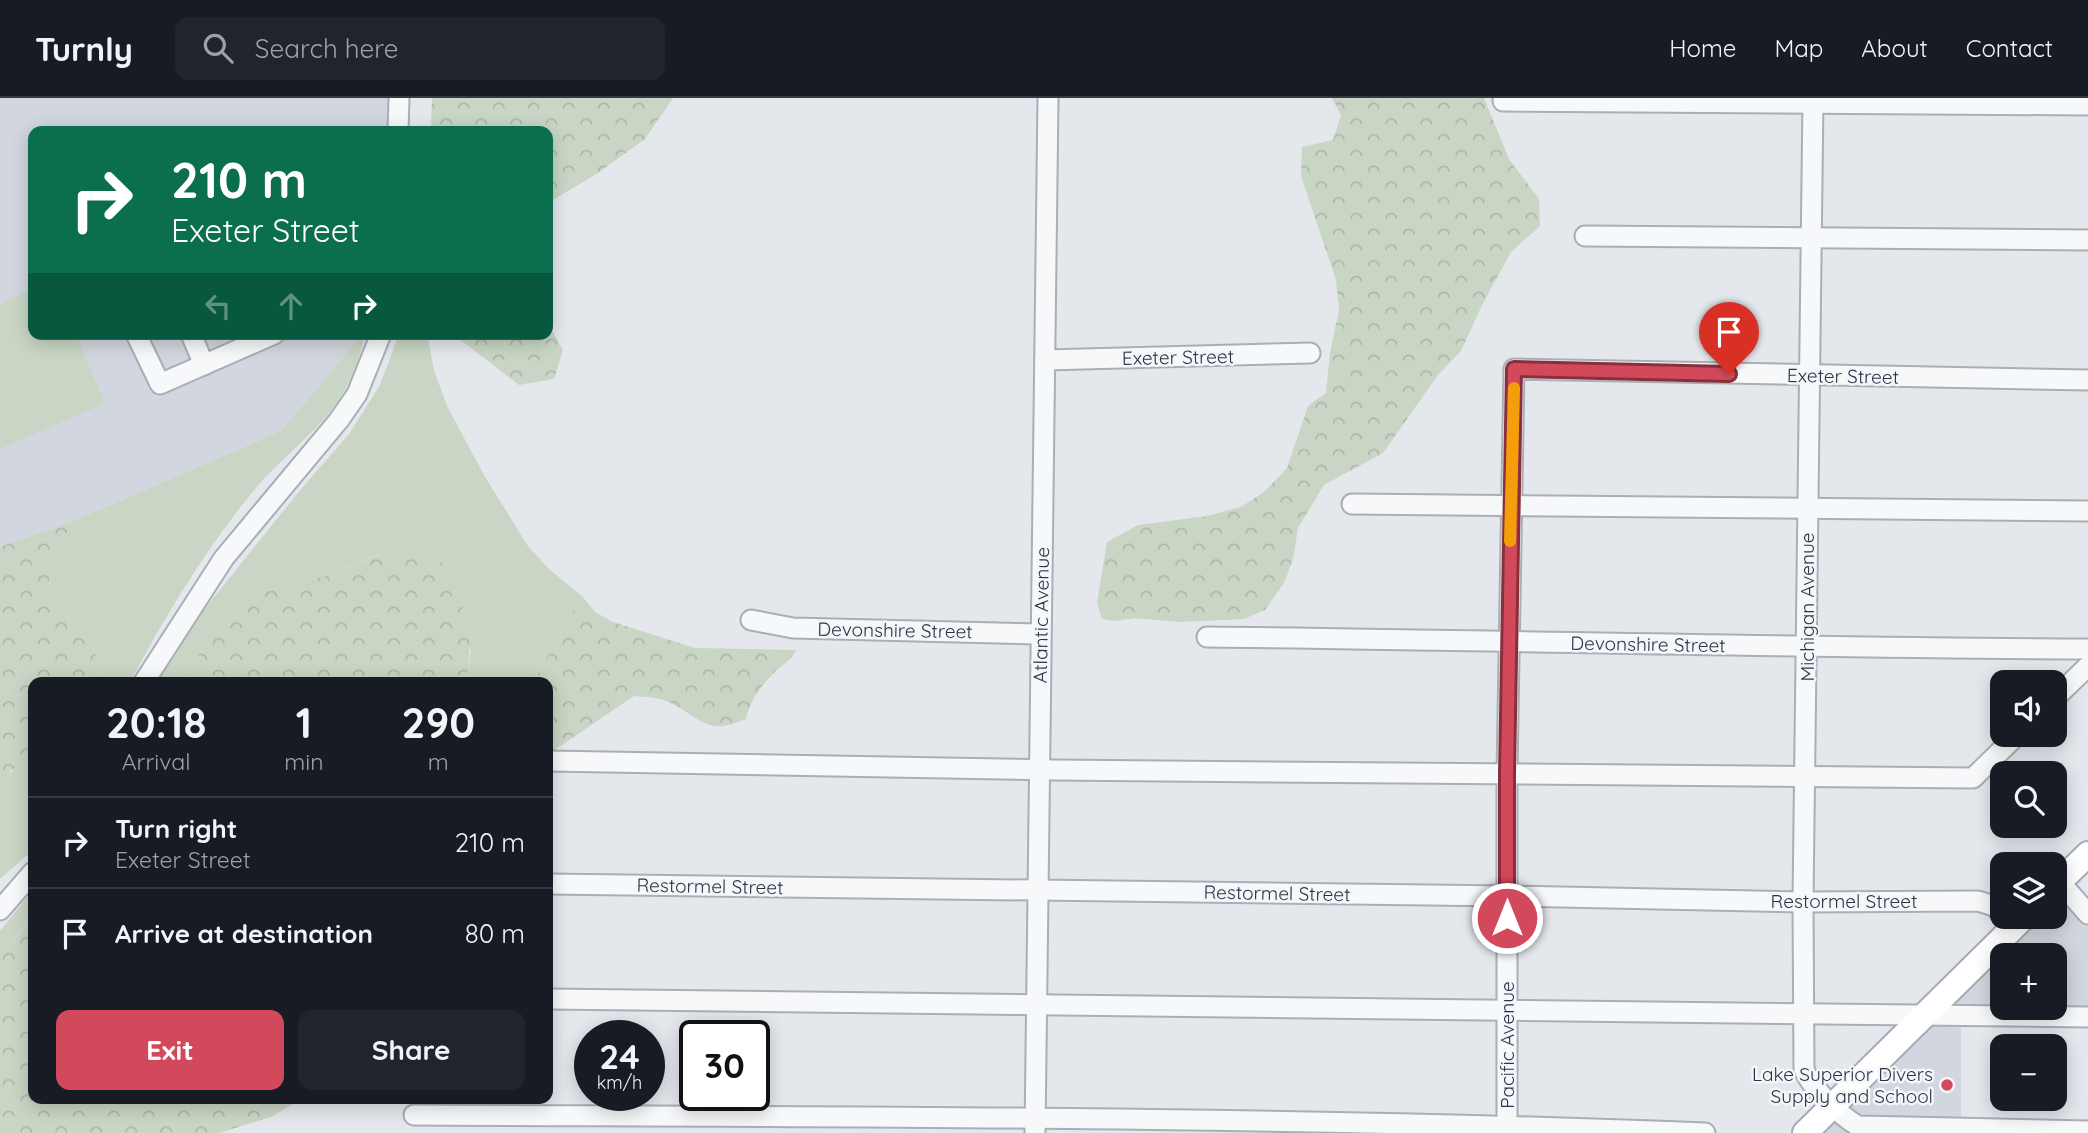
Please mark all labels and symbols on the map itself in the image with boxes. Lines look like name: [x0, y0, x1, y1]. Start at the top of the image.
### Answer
pin: [1699, 302, 1759, 374]
street label: Exeter Street: [1122, 344, 1234, 370]
street label: Exeter Street: [1787, 363, 1899, 389]
street label: Michigan Avenue: [1795, 533, 1819, 681]
street label: Atlantic Avenue: [1028, 547, 1054, 683]
street label: Devonshire Street: [817, 617, 973, 643]
street label: Devonshire Street: [1570, 631, 1726, 657]
street label: Restormel Street: [636, 873, 784, 899]
street label: Restormel Street: [1203, 880, 1351, 906]
position arrow: [1470, 881, 1544, 955]
street label: Restormel Street: [1771, 889, 1917, 913]
street label: Pacific Avenue: [1495, 981, 1519, 1109]
speed limit sign: 30: [679, 1020, 770, 1111]
place label: Lake Superior Divers Supply and School: [1752, 1062, 1933, 1108]
marker: Lake Superior Divers Supply and School: [1939, 1077, 1955, 1093]

